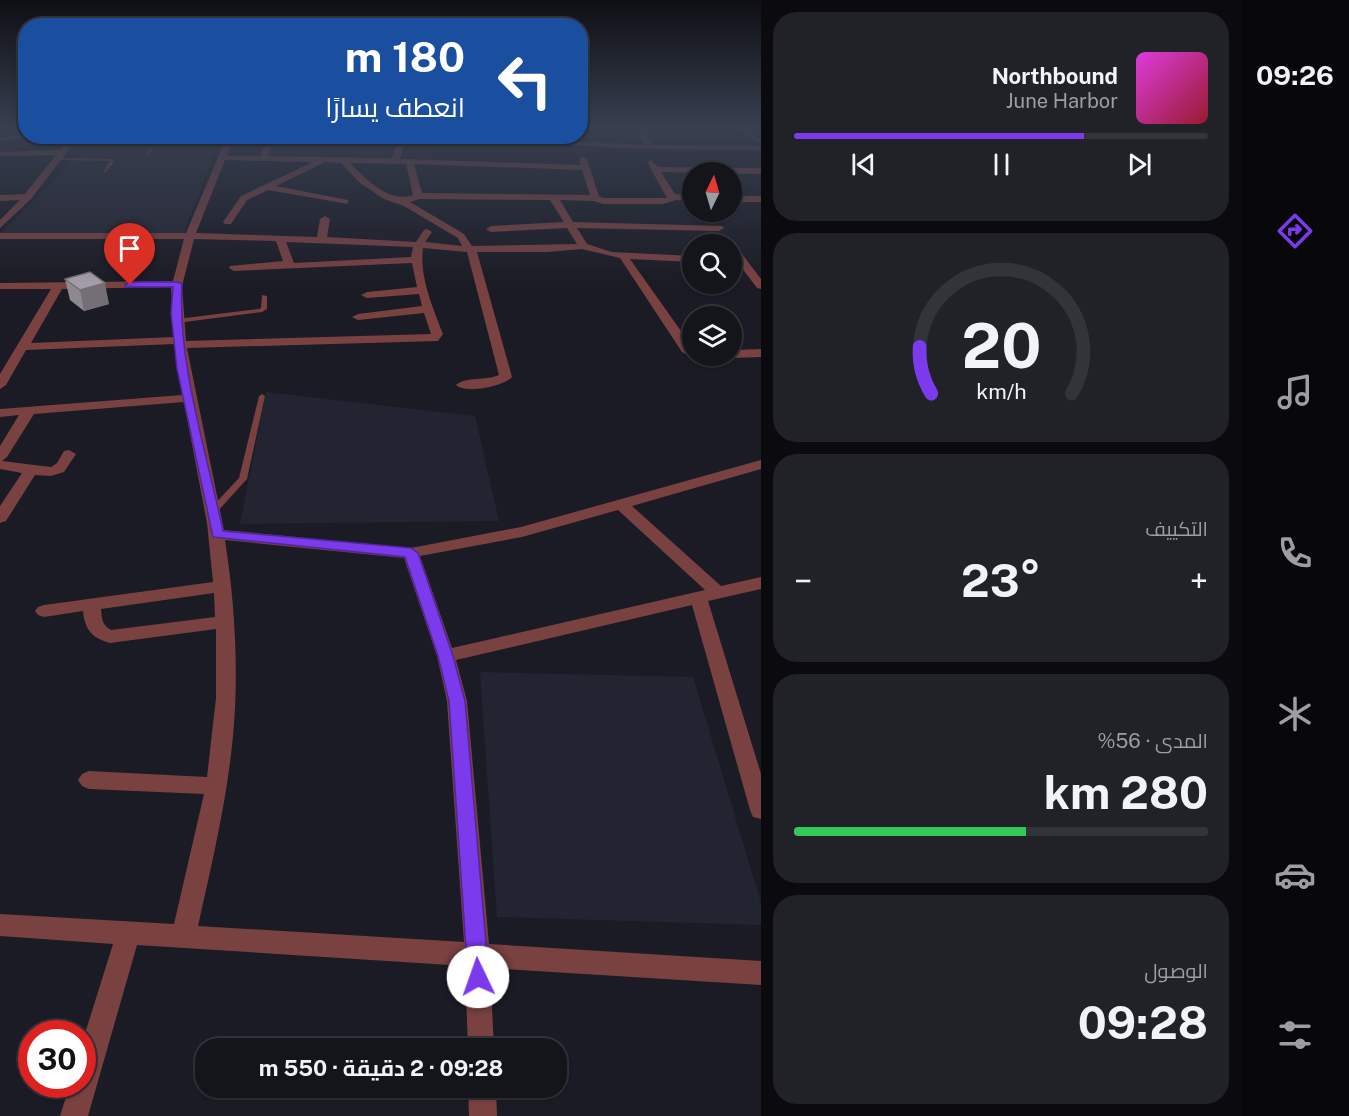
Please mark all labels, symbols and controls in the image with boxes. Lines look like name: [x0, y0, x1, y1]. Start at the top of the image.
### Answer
text: 180 m: [345, 32, 465, 81]
icon: left: [486, 42, 564, 120]
text: 09:26: [1256, 59, 1334, 91]
text: Northbound: [992, 63, 1118, 89]
text: June Harbor: [1006, 89, 1118, 113]
text: انعطف يسارًا: [325, 91, 465, 123]
icon: previous: [847, 148, 880, 181]
icon: pause: [985, 148, 1018, 181]
icon: next: [1123, 148, 1156, 181]
north arrow: [682, 162, 742, 222]
map controls: [682, 162, 742, 366]
icon: directions: [1274, 210, 1316, 252]
pin: [104, 223, 155, 285]
icon: arrive: [113, 232, 146, 265]
button: search: [682, 234, 742, 294]
button: layers: [682, 306, 742, 366]
text: 20: [961, 309, 1041, 382]
icon: music: [1274, 371, 1316, 413]
text: km/h: [976, 380, 1026, 405]
text: التكييف: [1145, 517, 1208, 541]
icon: phone: [1274, 532, 1316, 574]
text: 23°: [961, 554, 1041, 607]
text: −: [794, 562, 812, 600]
text: +: [1190, 562, 1208, 600]
icon: climate: [1274, 693, 1316, 735]
text: المدى · 56%: [1097, 729, 1208, 753]
text: 280 km: [1044, 766, 1208, 819]
icon: car: [1274, 854, 1316, 896]
position arrow: [446, 945, 510, 1009]
text: الوصول: [1144, 959, 1208, 983]
text: 09:28: [1078, 996, 1208, 1049]
icon: filters: [1274, 1014, 1316, 1056]
speed limit sign: 30: [18, 1020, 96, 1098]
text: 09:28 · 2 دقيقة · 550 m: [259, 1055, 503, 1081]

